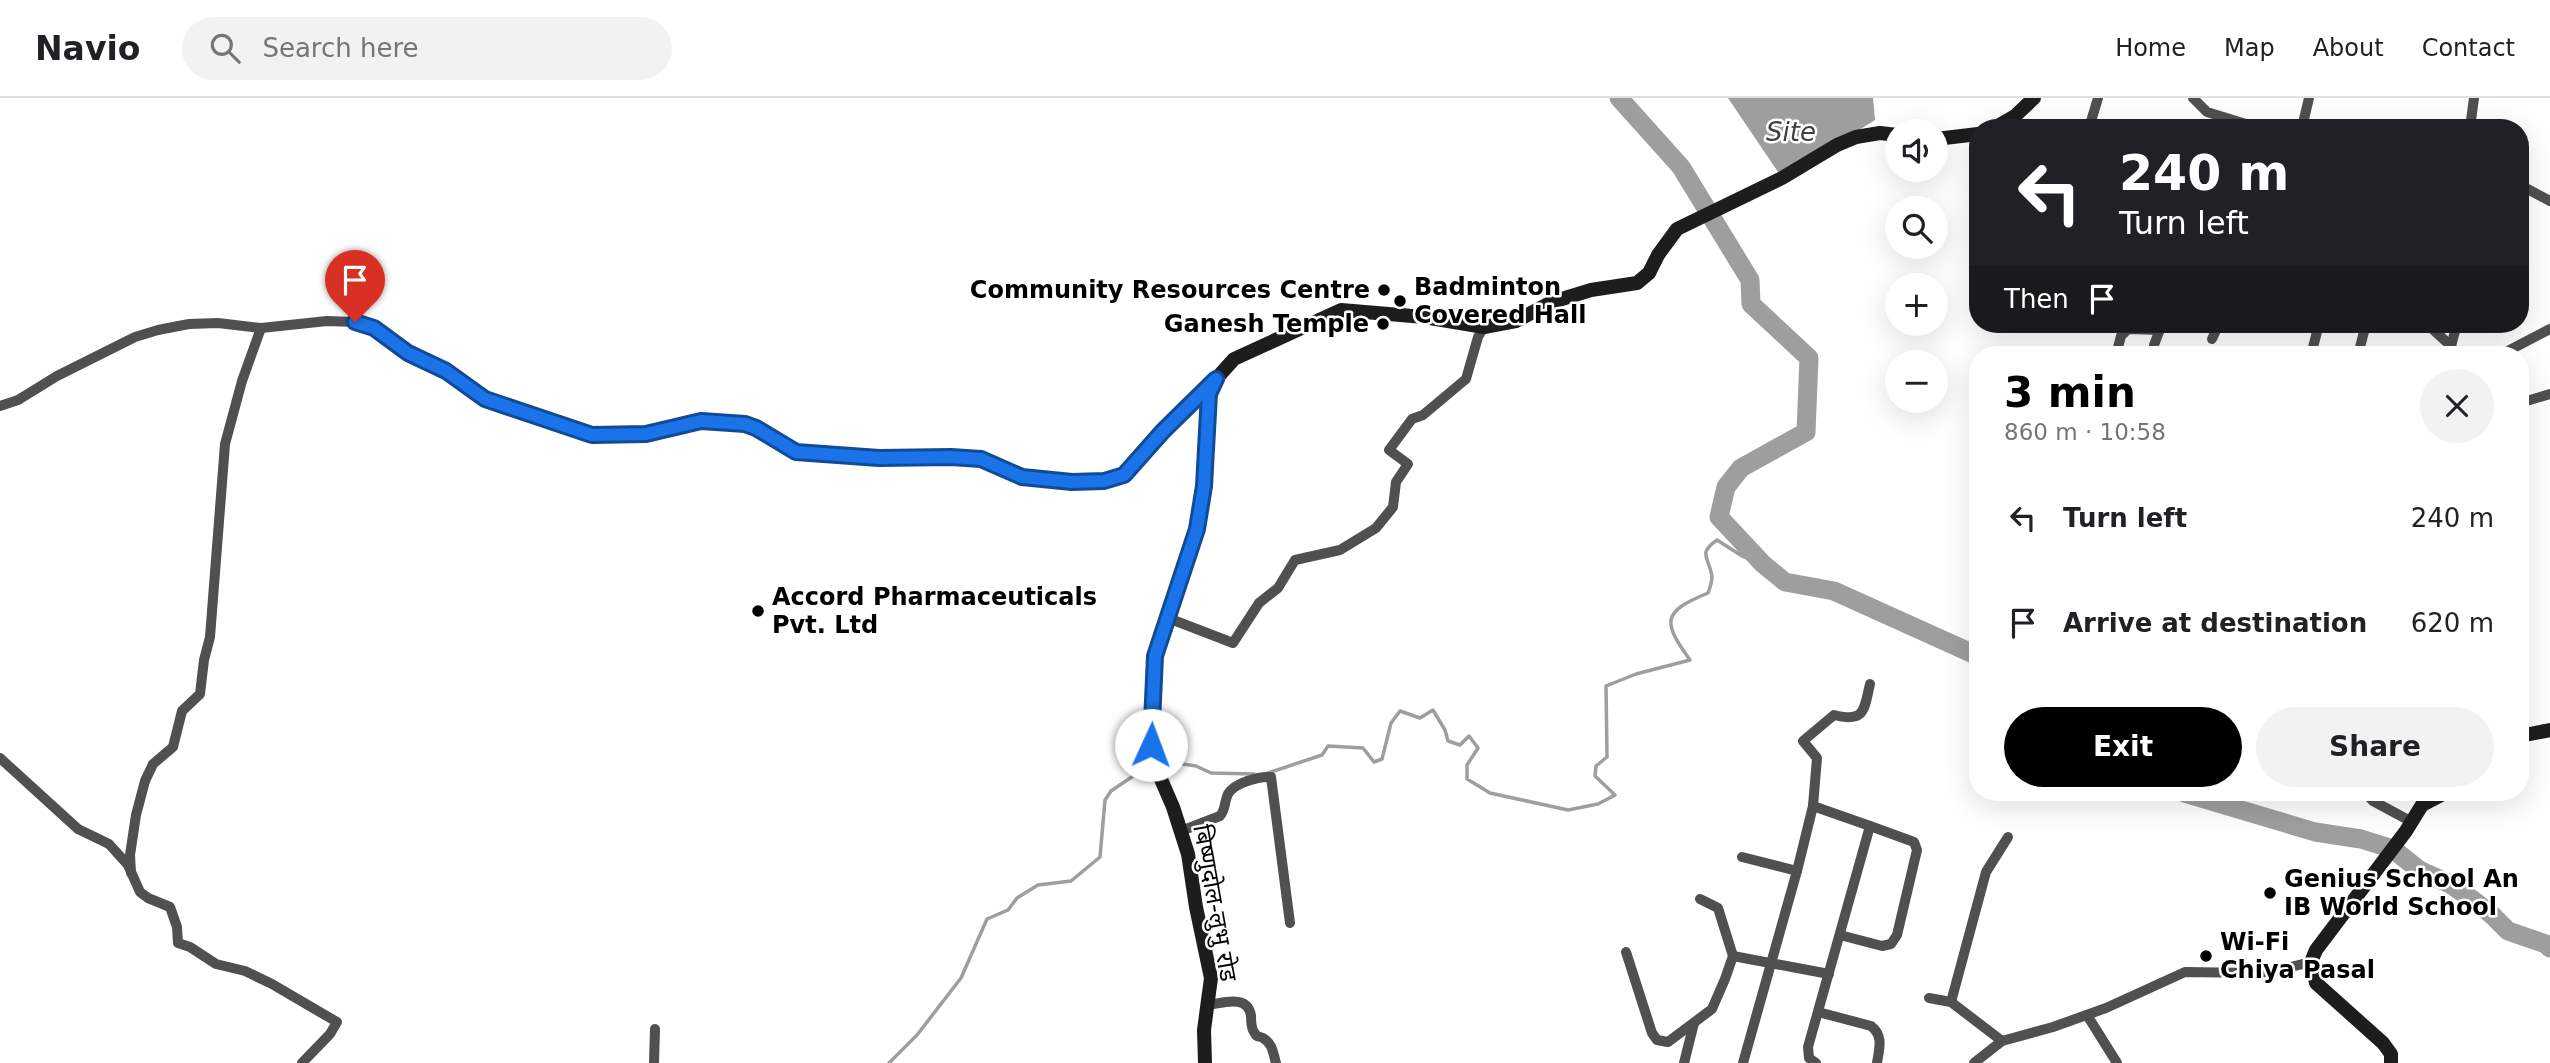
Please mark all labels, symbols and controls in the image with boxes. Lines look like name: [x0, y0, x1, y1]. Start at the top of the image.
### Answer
search box: [182, 17, 672, 80]
text: Navio: [35, 29, 140, 68]
icon: search: [206, 29, 244, 67]
text: Search here: [262, 33, 419, 63]
text: Home: [2115, 34, 2186, 62]
text: Map: [2224, 34, 2275, 62]
text: About: [2313, 34, 2384, 62]
text: Contact: [2422, 34, 2515, 62]
water label: Site: [1766, 117, 1816, 147]
map controls: [1885, 119, 1948, 413]
button: sound: [1885, 119, 1948, 182]
text: 240 m: [2119, 145, 2289, 202]
icon: left: [2004, 147, 2095, 238]
button: search: [1885, 196, 1948, 259]
text: Turn left: [2119, 204, 2249, 242]
pin: [325, 250, 385, 322]
icon: arrive: [336, 261, 374, 299]
place label: Badminton Covered Hall: [1414, 273, 1586, 329]
button: +: [1885, 273, 1948, 336]
place label: Community Resources Centre: [970, 276, 1370, 304]
icon: arrive: [2083, 280, 2121, 318]
marker: Community Resources Centre: [1376, 282, 1392, 298]
text: Then: [2004, 284, 2069, 314]
marker: Badminton Covered Hall: [1392, 293, 1408, 309]
place label: Ganesh Temple: [1164, 310, 1369, 338]
marker: Ganesh Temple: [1375, 316, 1391, 332]
button: −: [1885, 350, 1948, 413]
text: 3 min: [2004, 368, 2136, 417]
button: close: [2420, 369, 2494, 443]
text: 860 m · 10:58: [2004, 419, 2166, 445]
icon: left: [2004, 499, 2042, 537]
text: Turn left: [2063, 503, 2187, 533]
text: 240 m: [2411, 503, 2494, 533]
place label: Accord Pharmaceuticals Pvt. Ltd: [772, 583, 1097, 639]
marker: Accord Pharmaceuticals Pvt. Ltd: [750, 603, 766, 619]
icon: arrive: [2004, 604, 2042, 642]
text: Arrive at destination: [2063, 608, 2367, 638]
text: 620 m: [2411, 608, 2494, 638]
button: Exit: [2004, 707, 2242, 787]
button: Share: [2256, 707, 2494, 787]
position arrow: [1114, 708, 1188, 782]
street label: बिष्णुदोल-लुभु रोड: [1186, 822, 1243, 985]
place label: Genius School An IB World School: [2284, 865, 2519, 921]
marker: Genius School An IB World School: [2262, 885, 2278, 901]
place label: Wi-Fi Chiya Pasal: [2220, 928, 2375, 984]
marker: Wi-Fi Chiya Pasal: [2198, 948, 2214, 964]

